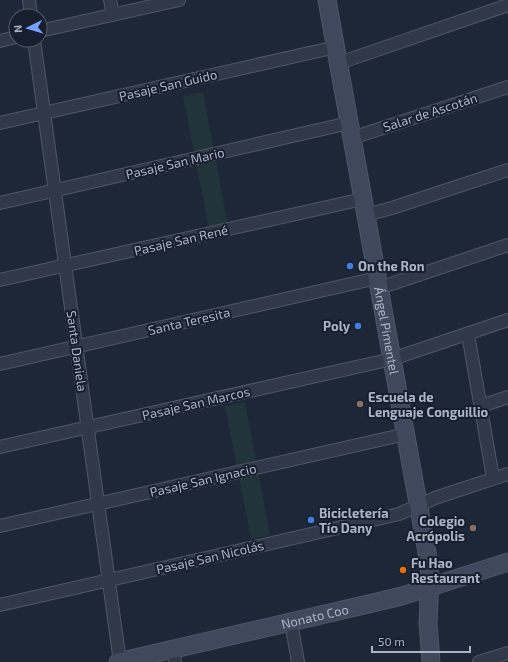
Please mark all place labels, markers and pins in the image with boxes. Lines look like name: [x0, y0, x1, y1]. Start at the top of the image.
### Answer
place label: On the Ron: [358, 258, 425, 274]
marker: On the Ron: [345, 261, 355, 271]
place label: Poly: [323, 318, 351, 334]
marker: Poly: [353, 321, 363, 331]
place label: Escuela de Lenguaje Conguillio: [368, 389, 489, 420]
marker: Escuela de Lenguaje Conguillio: [355, 399, 365, 409]
place label: Bicicletería Tío Dany: [319, 505, 389, 536]
place label: Colegio Acrópolis: [407, 513, 465, 544]
marker: Bicicletería Tío Dany: [306, 515, 316, 525]
marker: Colegio Acrópolis: [468, 523, 478, 533]
place label: Fu Hao Restaurant: [411, 555, 481, 586]
marker: Fu Hao Restaurant: [398, 565, 408, 575]

